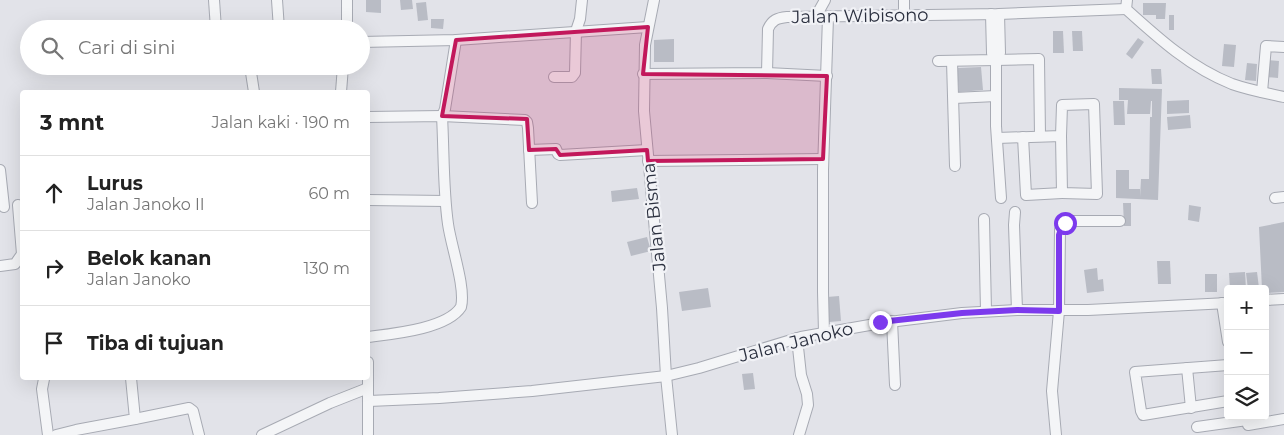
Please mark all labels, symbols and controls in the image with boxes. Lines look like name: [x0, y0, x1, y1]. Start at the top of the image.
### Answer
street label: Jalan Wibisono: [790, 4, 929, 28]
search box: [20, 20, 370, 75]
icon: search: [38, 34, 66, 62]
text: Cari di sini: [78, 36, 175, 59]
text: 3 mnt: [40, 110, 104, 135]
text: Jalan kaki · 190 m: [211, 113, 350, 132]
street label: Jalan Bisma: [637, 162, 671, 273]
text: Lurus: [87, 172, 143, 195]
icon: ahead: [40, 179, 68, 207]
text: 60 m: [308, 184, 350, 203]
text: Jalan Janoko II: [87, 195, 205, 214]
route start: [1054, 212, 1077, 235]
text: Belok kanan: [87, 247, 211, 270]
icon: right: [40, 254, 68, 282]
text: 130 m: [303, 259, 350, 278]
text: Jalan Janoko: [87, 270, 191, 289]
map controls: [1224, 285, 1269, 420]
button: +: [1224, 285, 1269, 330]
route end: [869, 311, 892, 334]
street label: Jalan Janoko: [736, 317, 855, 367]
icon: arrive: [40, 329, 68, 357]
button: −: [1224, 330, 1269, 375]
text: Tiba di tujuan: [87, 332, 224, 355]
button: layers: [1224, 375, 1269, 420]

